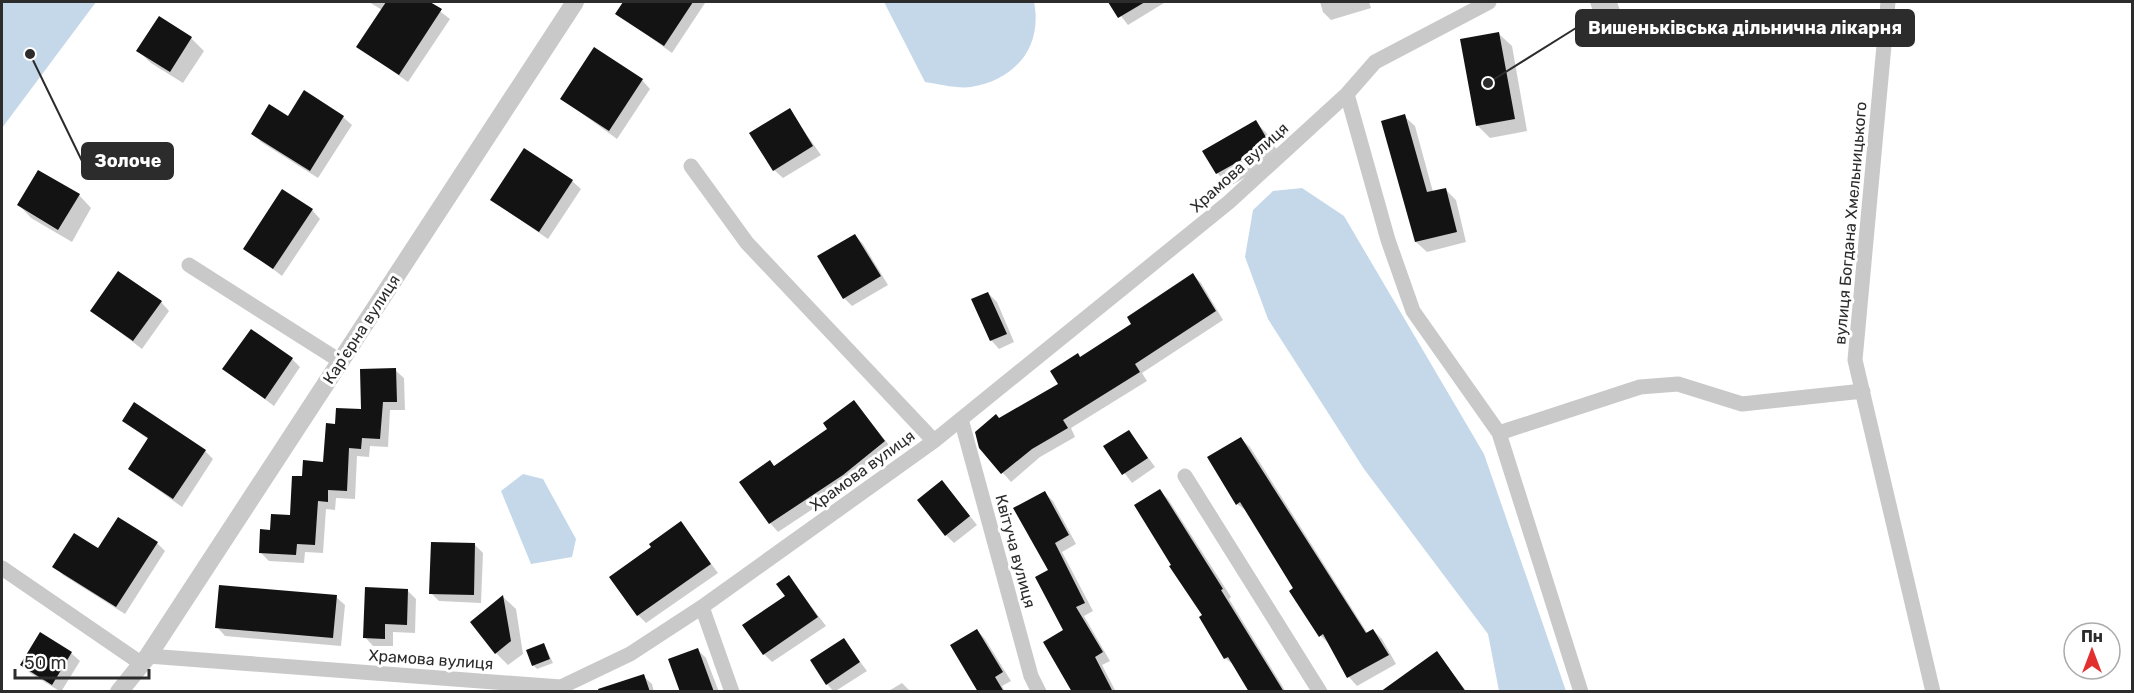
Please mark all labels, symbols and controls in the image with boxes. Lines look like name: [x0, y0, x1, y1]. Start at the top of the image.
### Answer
callout: Вишеньківська дільнична лікарня: [1576, 10, 1914, 46]
text: Вишеньківська дільнична лікарня: [1588, 17, 1902, 39]
street label: вулиця Богдана Хмельницького: [1830, 101, 1871, 345]
street label: Храмова вулиця: [1186, 118, 1292, 216]
callout: Золоче: [82, 143, 173, 179]
text: Золоче: [95, 150, 162, 172]
street label: Карʼєрна вулиця: [319, 271, 404, 387]
street label: Храмова вулиця: [806, 426, 919, 515]
street label: Квітуча вулиця: [991, 492, 1040, 610]
north arrow: [2062, 621, 2122, 681]
text: Пн: [2081, 627, 2103, 646]
scale bar: [15, 642, 148, 680]
street label: Храмова вулиця: [368, 646, 494, 673]
text: 50 m: [24, 652, 67, 674]

